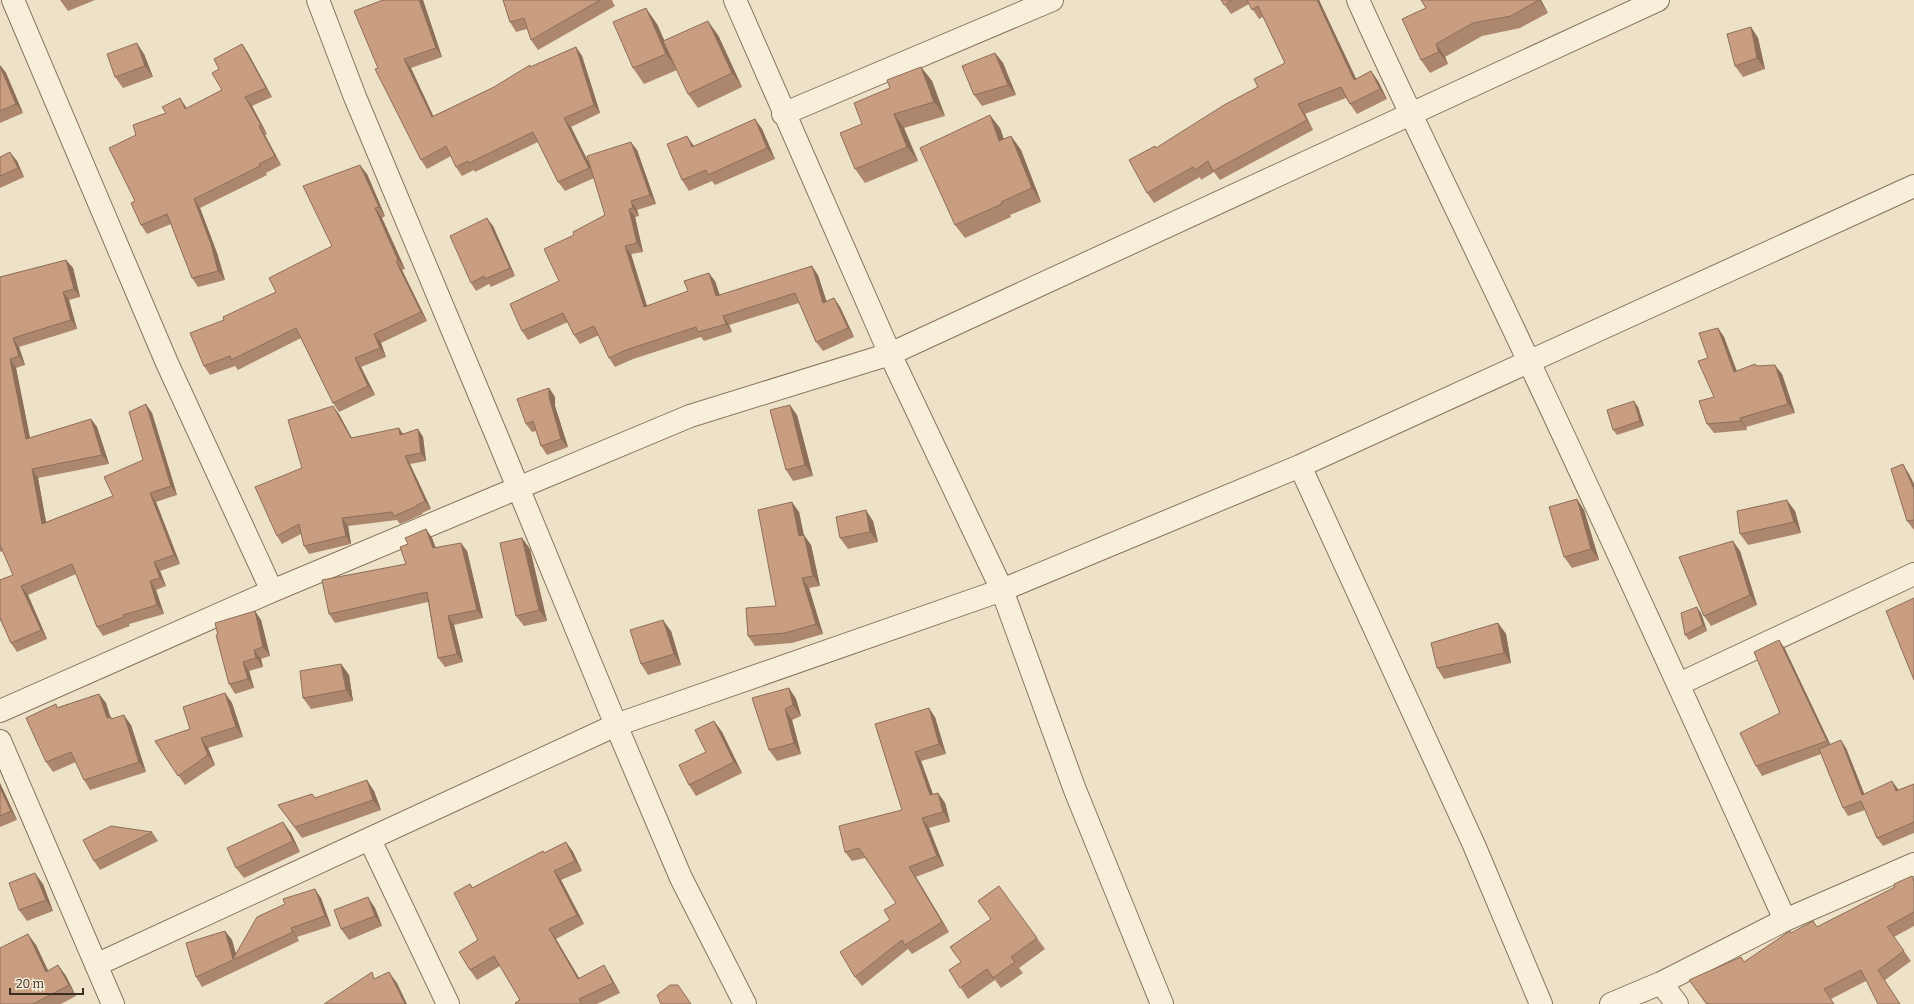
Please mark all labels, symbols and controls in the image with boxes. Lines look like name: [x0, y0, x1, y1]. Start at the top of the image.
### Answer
scale bar: [10, 970, 83, 996]
text: 20 m: [16, 977, 45, 991]

